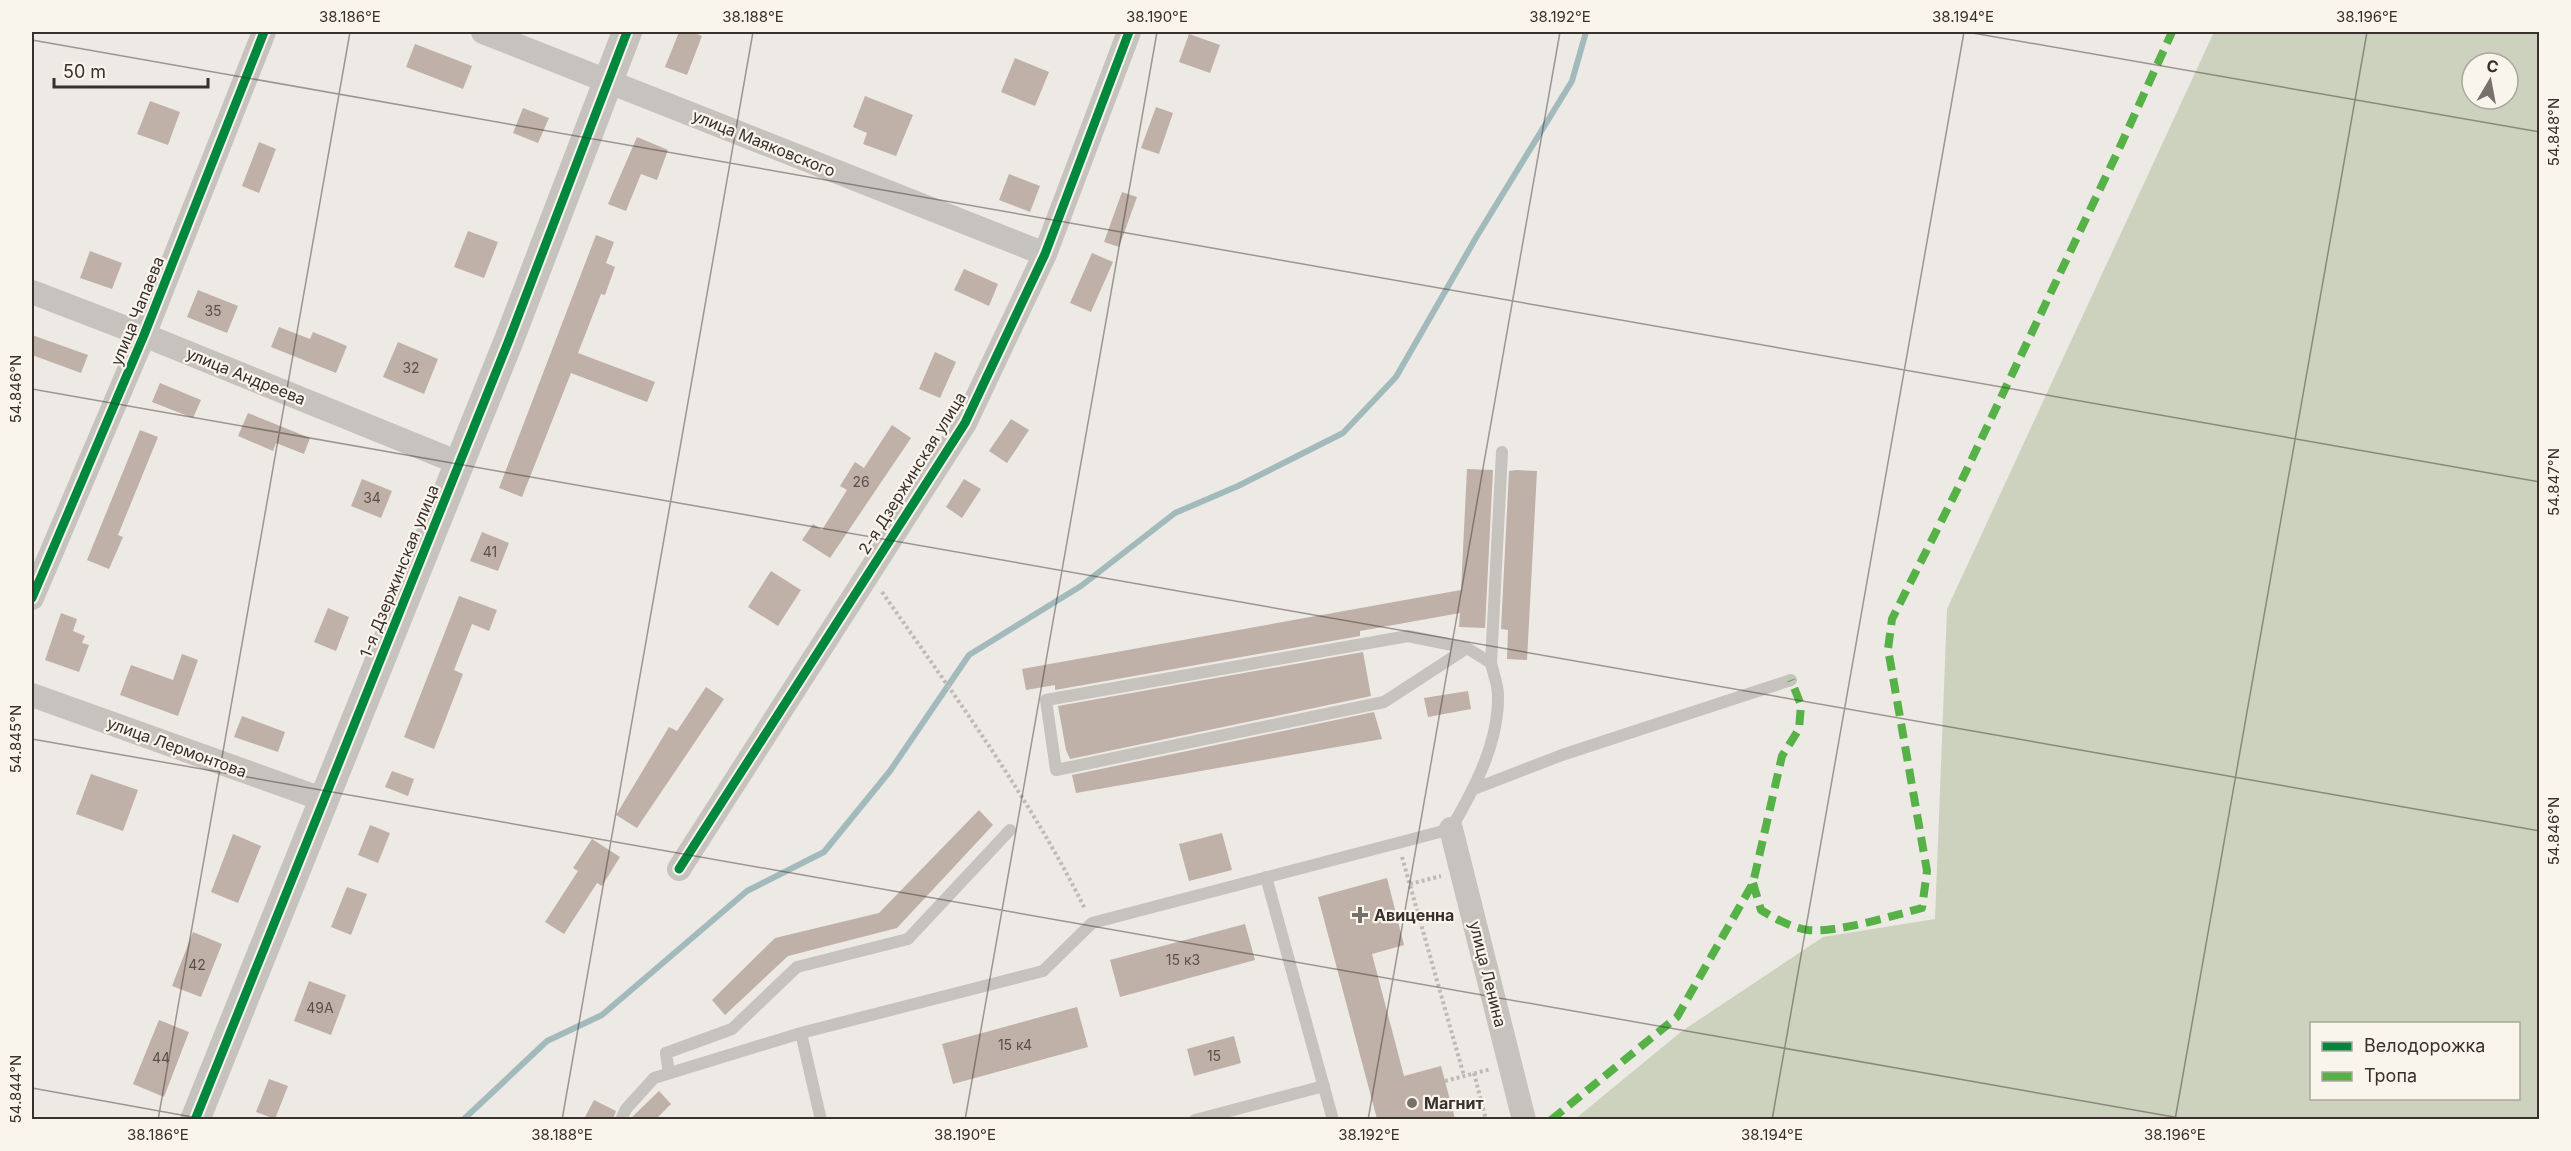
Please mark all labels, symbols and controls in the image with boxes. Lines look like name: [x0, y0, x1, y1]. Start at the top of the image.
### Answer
text: 38.186°E: [319, 7, 381, 26]
text: 38.188°E: [722, 7, 784, 26]
text: 38.190°E: [1126, 7, 1188, 26]
text: 38.192°E: [1529, 7, 1591, 26]
text: 38.194°E: [1932, 7, 1994, 26]
text: 38.196°E: [2336, 7, 2398, 26]
scale bar: [54, 51, 208, 89]
north arrow: [2460, 51, 2520, 111]
text: С: [2485, 55, 2500, 77]
text: 50 m: [63, 61, 106, 82]
text: 54.848°N: [2544, 98, 2563, 166]
street label: улица Маяковского: [690, 105, 838, 181]
street label: улица Чапаева: [106, 254, 168, 368]
house number: 35: [204, 302, 222, 319]
street label: улица Андреева: [183, 343, 309, 409]
text: 54.846°N: [6, 355, 25, 423]
house number: 32: [402, 359, 420, 376]
street label: 2-я Дзержинская улица: [854, 388, 970, 558]
text: 54.847°N: [2544, 448, 2563, 516]
house number: 26: [852, 473, 870, 490]
street label: 1-я Дзержинская улица: [355, 482, 443, 660]
house number: 34: [363, 489, 381, 506]
house number: 41: [483, 543, 497, 560]
text: 54.845°N: [6, 705, 25, 773]
street label: улица Лермонтова: [104, 712, 250, 782]
text: 54.846°N: [2544, 797, 2563, 865]
place label: Авиценна: [1374, 905, 1454, 925]
marker: Авиценна: [1351, 906, 1369, 924]
street label: улица Ленина: [1465, 919, 1511, 1029]
house number: 15 к3: [1166, 951, 1200, 968]
house number: 42: [188, 956, 206, 973]
house number: 49А: [306, 999, 334, 1016]
legend: [2310, 1022, 2520, 1100]
text: Велодорожка: [2364, 1035, 2485, 1056]
house number: 15 к4: [998, 1036, 1032, 1053]
house number: 15: [1207, 1047, 1221, 1064]
house number: 44: [152, 1049, 170, 1066]
text: 54.844°N: [6, 1055, 25, 1123]
text: Тропа: [2364, 1065, 2417, 1086]
place label: Магнит: [1424, 1093, 1484, 1113]
marker: Магнит: [1405, 1096, 1419, 1110]
text: 38.186°E: [127, 1125, 189, 1144]
text: 38.188°E: [531, 1125, 593, 1144]
text: 38.190°E: [934, 1125, 996, 1144]
text: 38.192°E: [1338, 1125, 1400, 1144]
text: 38.194°E: [1741, 1125, 1803, 1144]
text: 38.196°E: [2144, 1125, 2206, 1144]

